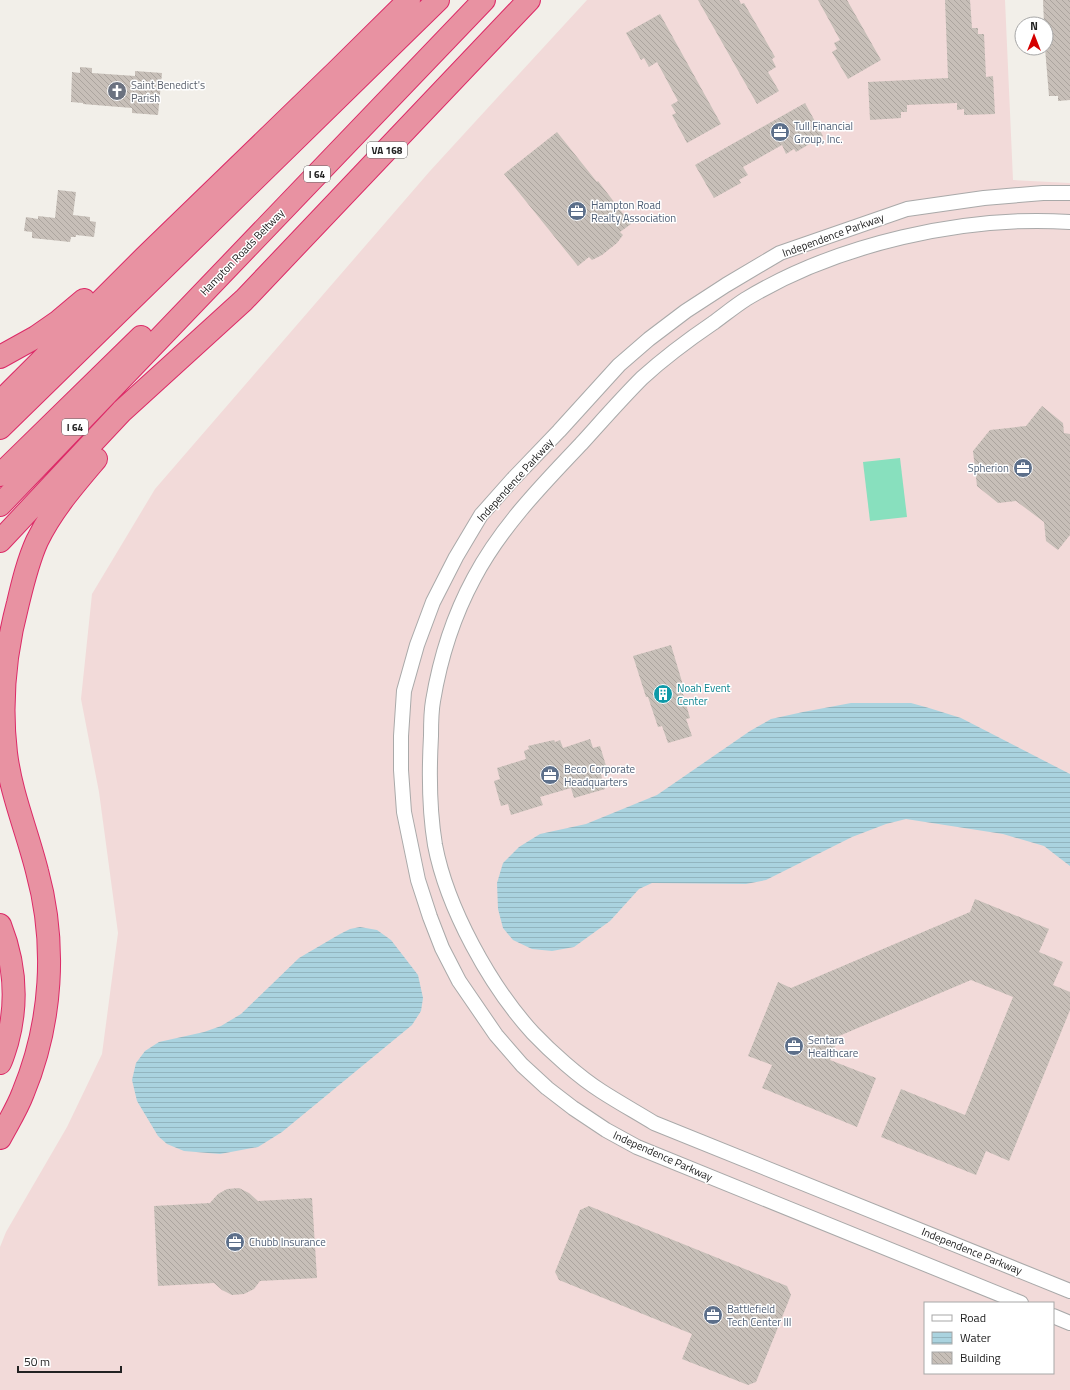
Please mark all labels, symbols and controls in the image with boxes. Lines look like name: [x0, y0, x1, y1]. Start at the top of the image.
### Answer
north arrow: [1014, 16, 1054, 56]
text: N: [1030, 18, 1038, 34]
place label: Saint Benedict's Parish: [131, 77, 205, 106]
church icon: Saint Benedict's Parish: [106, 80, 128, 102]
place label: Tull Financial Group, Inc.: [794, 118, 853, 147]
office icon: Tull Financial Group, Inc.: [769, 121, 791, 143]
road number: VA 168: [367, 142, 407, 158]
road number: I 64: [304, 166, 330, 182]
place label: Hampton Road Realty Association: [591, 197, 676, 226]
office icon: Hampton Road Realty Association: [566, 200, 588, 222]
street label: Hampton Roads Beltway: [196, 205, 288, 299]
street label: Independence Parkway: [780, 209, 887, 261]
road number: I 64: [62, 419, 88, 435]
street label: Independence Parkway: [473, 434, 557, 525]
office icon: Spherion: [1012, 457, 1034, 479]
place label: Spherion: [968, 460, 1009, 476]
place label: Noah Event Center: [677, 680, 731, 709]
building icon: Noah Event Center: [652, 683, 674, 705]
place label: Beco Corporate Headquarters: [564, 761, 636, 790]
office icon: Beco Corporate Headquarters: [539, 764, 561, 786]
place label: Sentara Healthcare: [808, 1032, 859, 1061]
office icon: Sentara Healthcare: [783, 1035, 805, 1057]
street label: Independence Parkway: [611, 1127, 716, 1185]
street label: Independence Parkway: [919, 1223, 1025, 1279]
office icon: Chubb Insurance: [224, 1231, 246, 1253]
place label: Chubb Insurance: [249, 1234, 326, 1250]
place label: Battlefield Tech Center III: [727, 1301, 792, 1330]
legend: [924, 1302, 1054, 1374]
office icon: Battlefield Tech Center III: [702, 1304, 724, 1326]
text: Road: [960, 1308, 986, 1327]
text: Water: [960, 1328, 991, 1347]
scale bar: [18, 1348, 121, 1374]
text: Building: [960, 1348, 1001, 1367]
text: 50 m: [24, 1352, 50, 1371]

